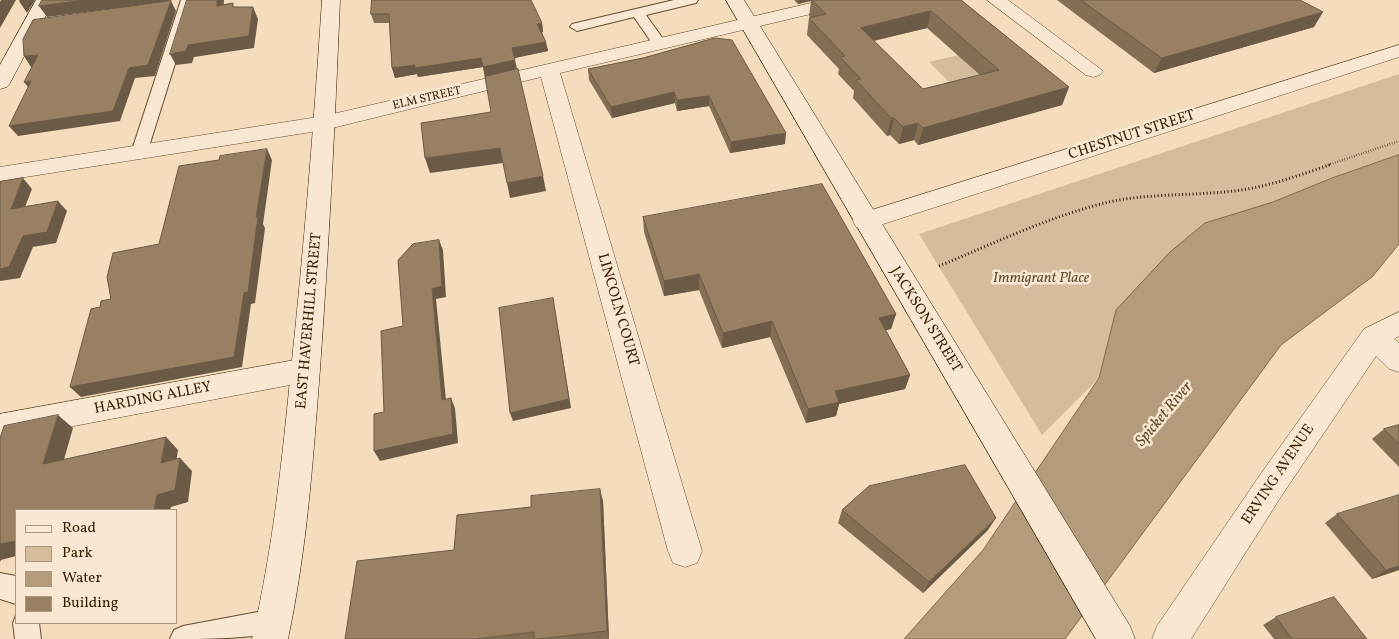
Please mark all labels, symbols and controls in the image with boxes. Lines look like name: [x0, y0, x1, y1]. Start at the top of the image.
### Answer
street label: ELM STREET: [391, 84, 463, 114]
street label: CHESTNUT STREET: [1066, 107, 1198, 165]
street label: EAST HAVERHILL STREET: [293, 232, 327, 410]
street label: LINCOLN COURT: [592, 252, 642, 368]
street label: JACKSON STREET: [885, 264, 965, 376]
park label: Immigrant Place: [993, 270, 1089, 288]
street label: HARDING ALLEY: [93, 379, 213, 419]
water label: Spicket River: [1132, 379, 1198, 451]
street label: ERVING AVENUE: [1239, 422, 1319, 528]
legend: [15, 509, 178, 624]
text: Road: [62, 518, 96, 539]
text: Park: [62, 543, 93, 564]
text: Water: [62, 568, 102, 589]
text: Building: [62, 593, 118, 614]

